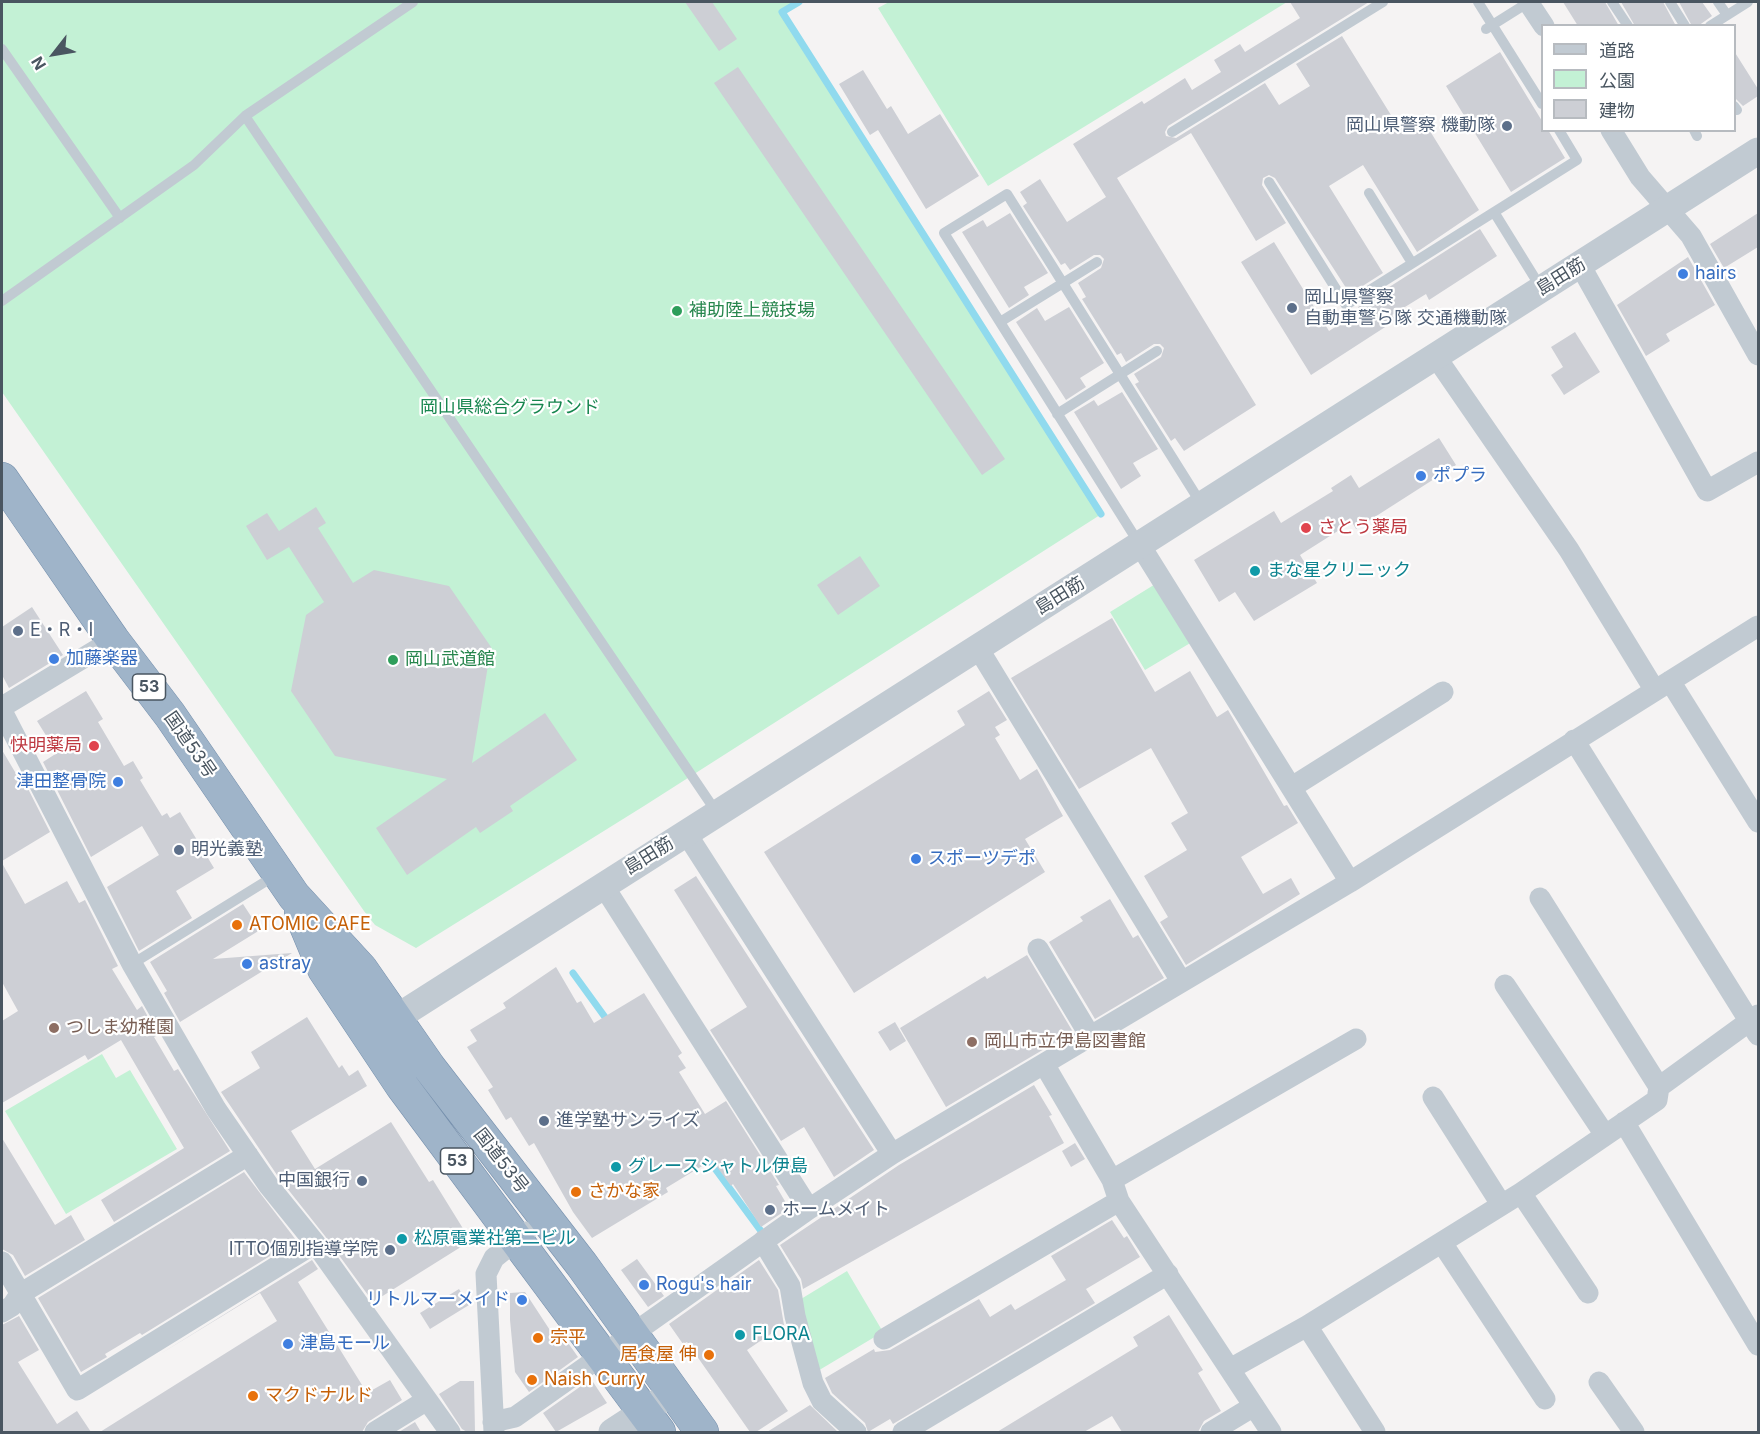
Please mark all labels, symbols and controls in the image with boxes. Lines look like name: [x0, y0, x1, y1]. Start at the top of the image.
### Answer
north arrow: [24, 24, 84, 84]
legend: [1541, 24, 1736, 132]
text: 道路: [1599, 40, 1635, 61]
text: N: [27, 53, 50, 74]
text: 公園: [1599, 70, 1635, 91]
text: 建物: [1599, 100, 1635, 121]
place label: 岡山県警察 機動隊: [1346, 115, 1495, 137]
marker: 岡山県警察 機動隊: [1500, 119, 1514, 133]
street label: 島田筋: [1532, 254, 1590, 300]
place label: hairs: [1695, 263, 1736, 285]
marker: hairs: [1676, 267, 1690, 281]
place label: 岡山県警察 自動車警ら隊 交通機動隊: [1304, 287, 1507, 330]
place label: 補助陸上競技場: [689, 300, 815, 322]
marker: 岡山県警察 自動車警ら隊 交通機動隊: [1285, 301, 1299, 315]
marker: 補助陸上競技場: [670, 304, 684, 318]
park label: 岡山県総合グラウンド: [420, 397, 600, 419]
place label: ポプラ: [1433, 465, 1487, 487]
marker: ポプラ: [1414, 469, 1428, 483]
place label: さとう薬局: [1318, 517, 1408, 539]
marker: さとう薬局: [1299, 521, 1313, 535]
place label: まな星クリニック: [1267, 560, 1411, 582]
marker: まな星クリニック: [1248, 564, 1262, 578]
street label: 島田筋: [1031, 573, 1089, 619]
place label: E・R・I: [30, 620, 93, 642]
marker: E・R・I: [11, 624, 25, 638]
place label: 加藤楽器: [66, 648, 138, 670]
place label: 岡山武道館: [405, 649, 495, 671]
marker: 加藤楽器: [47, 652, 61, 666]
marker: 岡山武道館: [386, 653, 400, 667]
road number: 53: [132, 674, 166, 700]
street label: 国道53号: [159, 708, 221, 782]
place label: 快明薬局: [10, 735, 82, 757]
marker: 快明薬局: [87, 739, 101, 753]
place label: 津田整骨院: [16, 771, 106, 793]
marker: 津田整骨院: [111, 775, 125, 789]
street label: 島田筋: [620, 833, 678, 879]
place label: 明光義塾: [191, 839, 263, 861]
marker: 明光義塾: [172, 843, 186, 857]
place label: スポーツデポ: [928, 848, 1036, 870]
marker: スポーツデポ: [909, 852, 923, 866]
place label: ATOMIC CAFE: [249, 914, 371, 936]
marker: ATOMIC CAFE: [230, 918, 244, 932]
place label: astray: [259, 953, 311, 975]
marker: astray: [240, 957, 254, 971]
place label: つしま幼稚園: [66, 1017, 174, 1039]
marker: つしま幼稚園: [47, 1021, 61, 1035]
place label: 岡山市立伊島図書館: [984, 1031, 1146, 1053]
marker: 岡山市立伊島図書館: [965, 1035, 979, 1049]
place label: 進学塾サンライズ: [556, 1110, 700, 1132]
marker: 進学塾サンライズ: [537, 1114, 551, 1128]
street label: 国道53号: [469, 1124, 533, 1198]
road number: 53: [440, 1148, 474, 1174]
place label: グレースシャトル伊島: [628, 1156, 808, 1178]
marker: グレースシャトル伊島: [609, 1160, 623, 1174]
place label: 中国銀行: [278, 1170, 350, 1192]
marker: 中国銀行: [355, 1174, 369, 1188]
place label: さかな家: [588, 1181, 660, 1203]
marker: さかな家: [569, 1185, 583, 1199]
place label: ホームメイト: [782, 1199, 890, 1221]
marker: ホームメイト: [763, 1203, 777, 1217]
place label: 松原電業社第二ビル: [414, 1228, 576, 1250]
marker: 松原電業社第二ビル: [395, 1232, 409, 1246]
place label: ITTO個別指導学院: [229, 1239, 378, 1261]
marker: ITTO個別指導学院: [383, 1243, 397, 1257]
place label: Rogu's hair: [656, 1274, 752, 1296]
marker: Rogu's hair: [637, 1278, 651, 1292]
place label: リトルマーメイド: [366, 1289, 510, 1311]
marker: リトルマーメイド: [515, 1293, 529, 1307]
place label: FLORA: [752, 1324, 810, 1346]
place label: 宗平: [550, 1327, 586, 1349]
marker: FLORA: [733, 1328, 747, 1342]
marker: 宗平: [531, 1331, 545, 1345]
place label: 津島モール: [300, 1333, 390, 1355]
marker: 津島モール: [281, 1337, 295, 1351]
place label: 居食屋 伸: [620, 1344, 697, 1366]
marker: 居食屋 伸: [702, 1348, 716, 1362]
place label: Naish Curry: [544, 1369, 645, 1391]
marker: Naish Curry: [525, 1373, 539, 1387]
place label: マクドナルド: [265, 1385, 373, 1407]
marker: マクドナルド: [246, 1389, 260, 1403]

